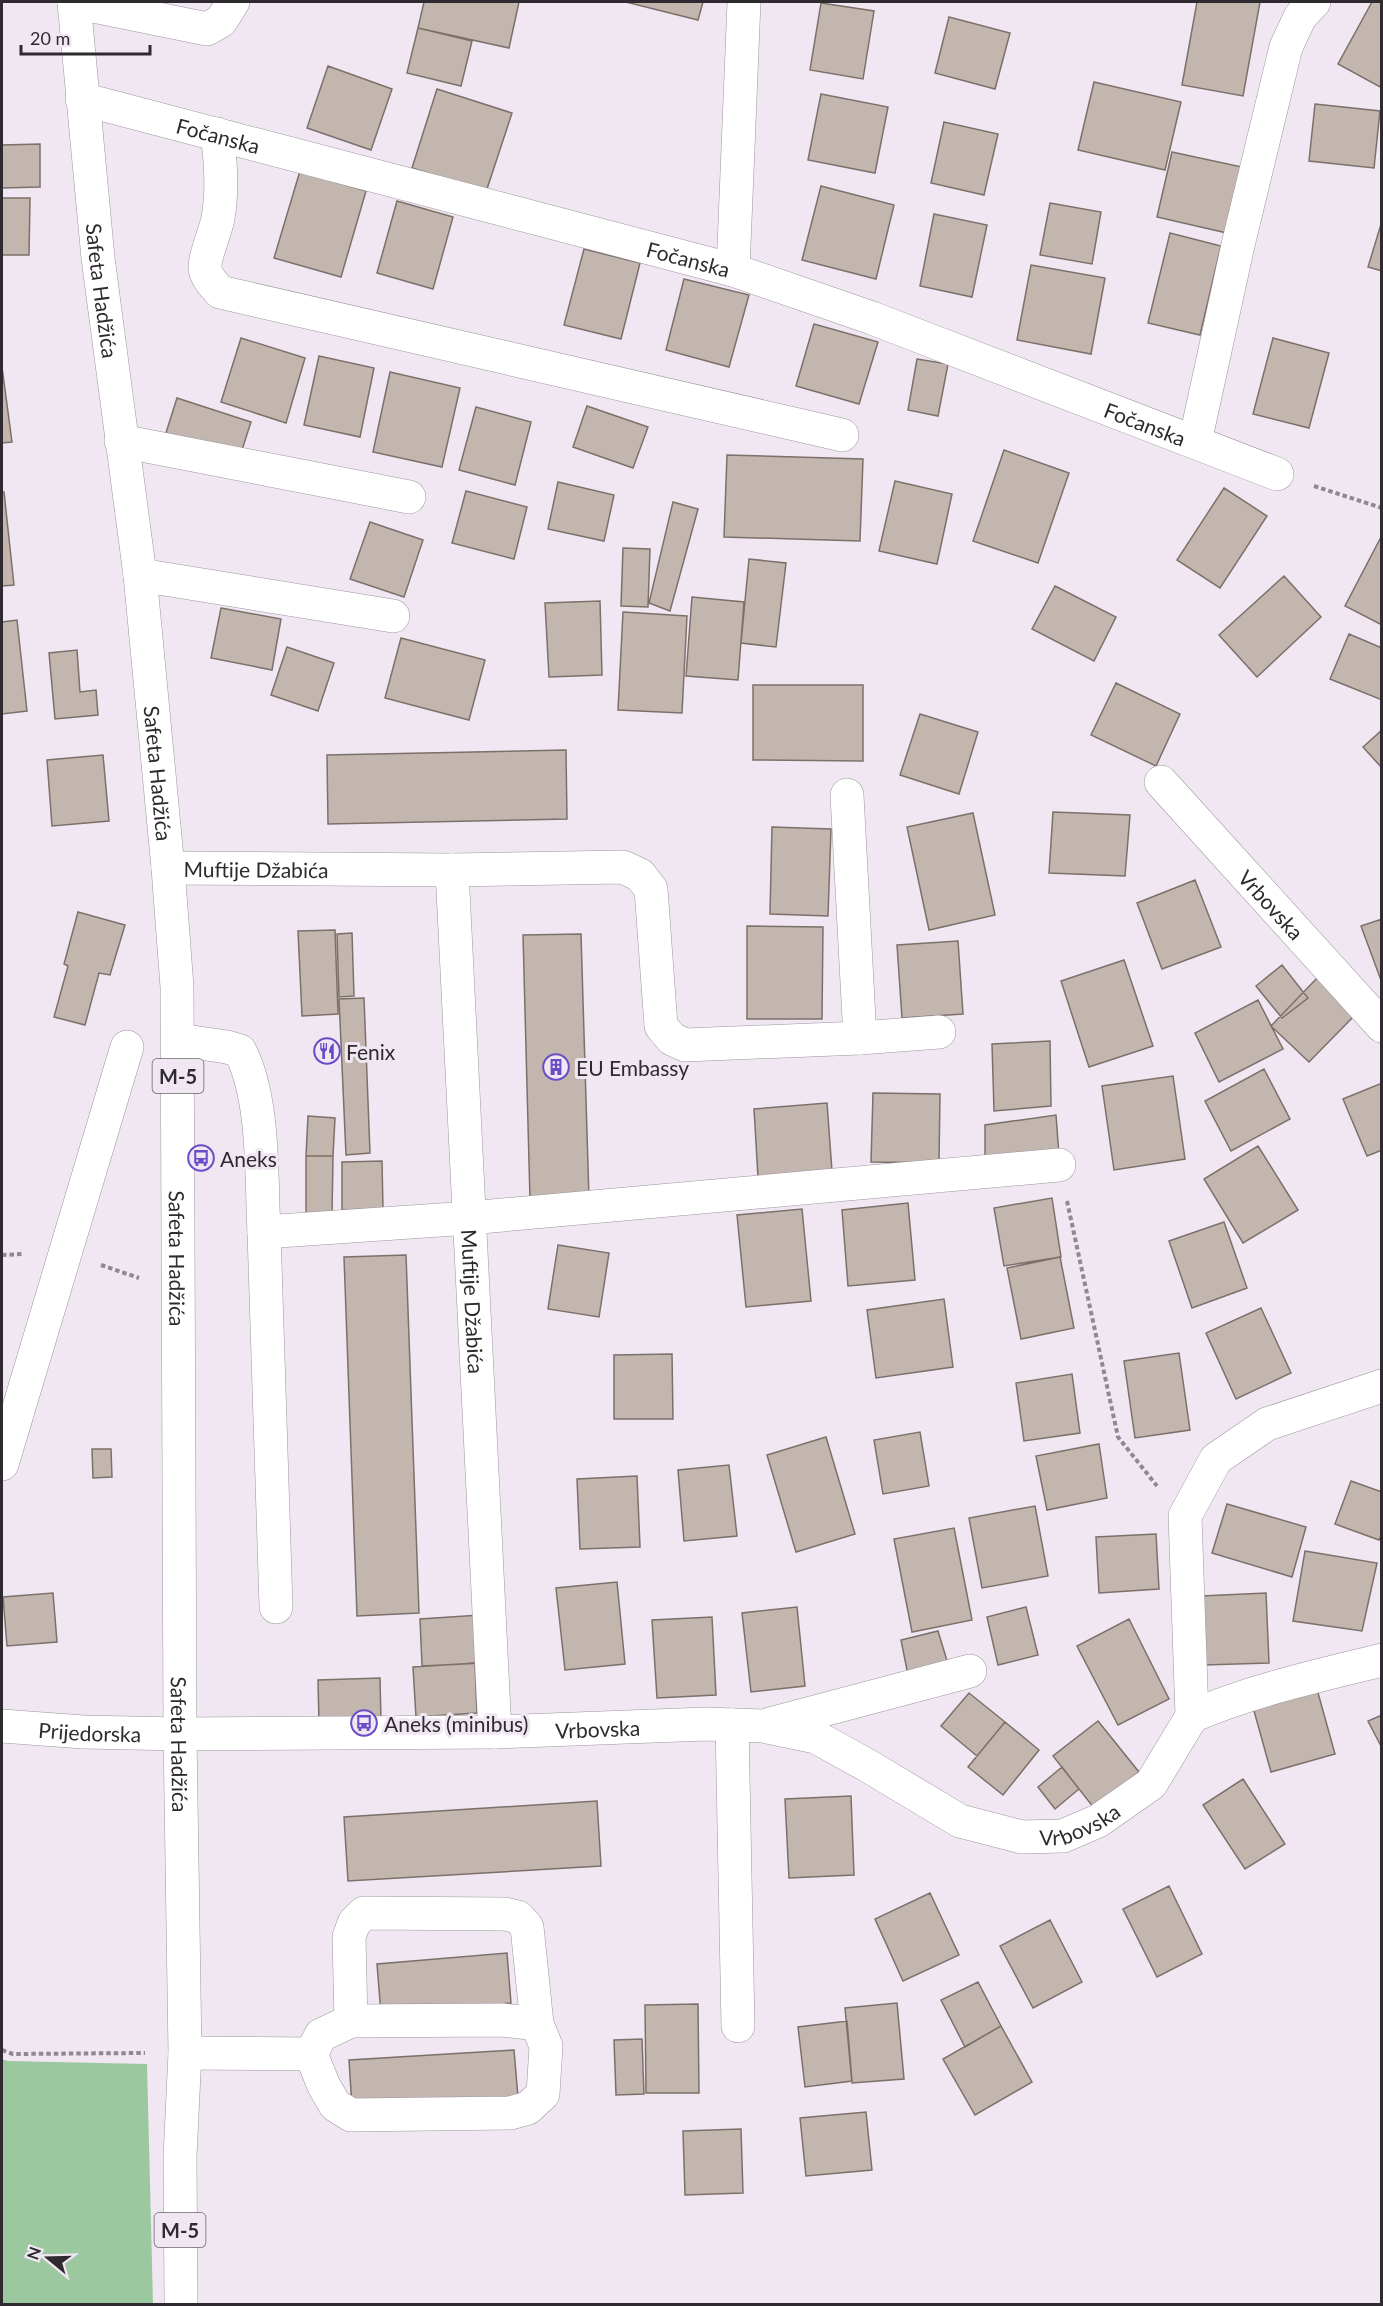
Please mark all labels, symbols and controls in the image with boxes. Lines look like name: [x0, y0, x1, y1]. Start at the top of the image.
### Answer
scale bar: [21, 18, 150, 56]
text: 20 m: [30, 27, 70, 49]
street label: Fočanska: [174, 112, 263, 158]
street label: Safeta Hadžića: [82, 222, 124, 360]
street label: Fočanska: [644, 235, 733, 281]
street label: Fočanska: [1101, 396, 1190, 450]
street label: Safeta Hadžića: [140, 704, 178, 842]
street label: Muftije Džabića: [183, 856, 329, 882]
street label: Vrbovska: [1234, 864, 1310, 944]
restaurant icon: Fenix: [312, 1036, 342, 1066]
place label: Fenix: [346, 1039, 396, 1064]
building icon: EU Embassy: [541, 1052, 571, 1082]
place label: EU Embassy: [576, 1055, 689, 1080]
road number: M-5: [152, 1059, 204, 1093]
bus stop icon: Aneks: [186, 1143, 216, 1173]
place label: Aneks: [220, 1146, 277, 1171]
street label: Safeta Hadžića: [165, 1190, 191, 1326]
street label: Muftije Džabića: [457, 1228, 490, 1374]
street label: Safeta Hadžića: [167, 1676, 194, 1813]
bus stop icon: Aneks (minibus): [349, 1708, 379, 1738]
place label: Aneks (minibus): [384, 1711, 528, 1736]
street label: Vrbovska: [555, 1714, 641, 1742]
street label: Prijedorska: [38, 1716, 141, 1746]
street label: Vrbovska: [1039, 1798, 1124, 1849]
road number: M-5: [154, 2213, 206, 2247]
north arrow: [18, 2228, 78, 2288]
text: N: [22, 2244, 44, 2262]

